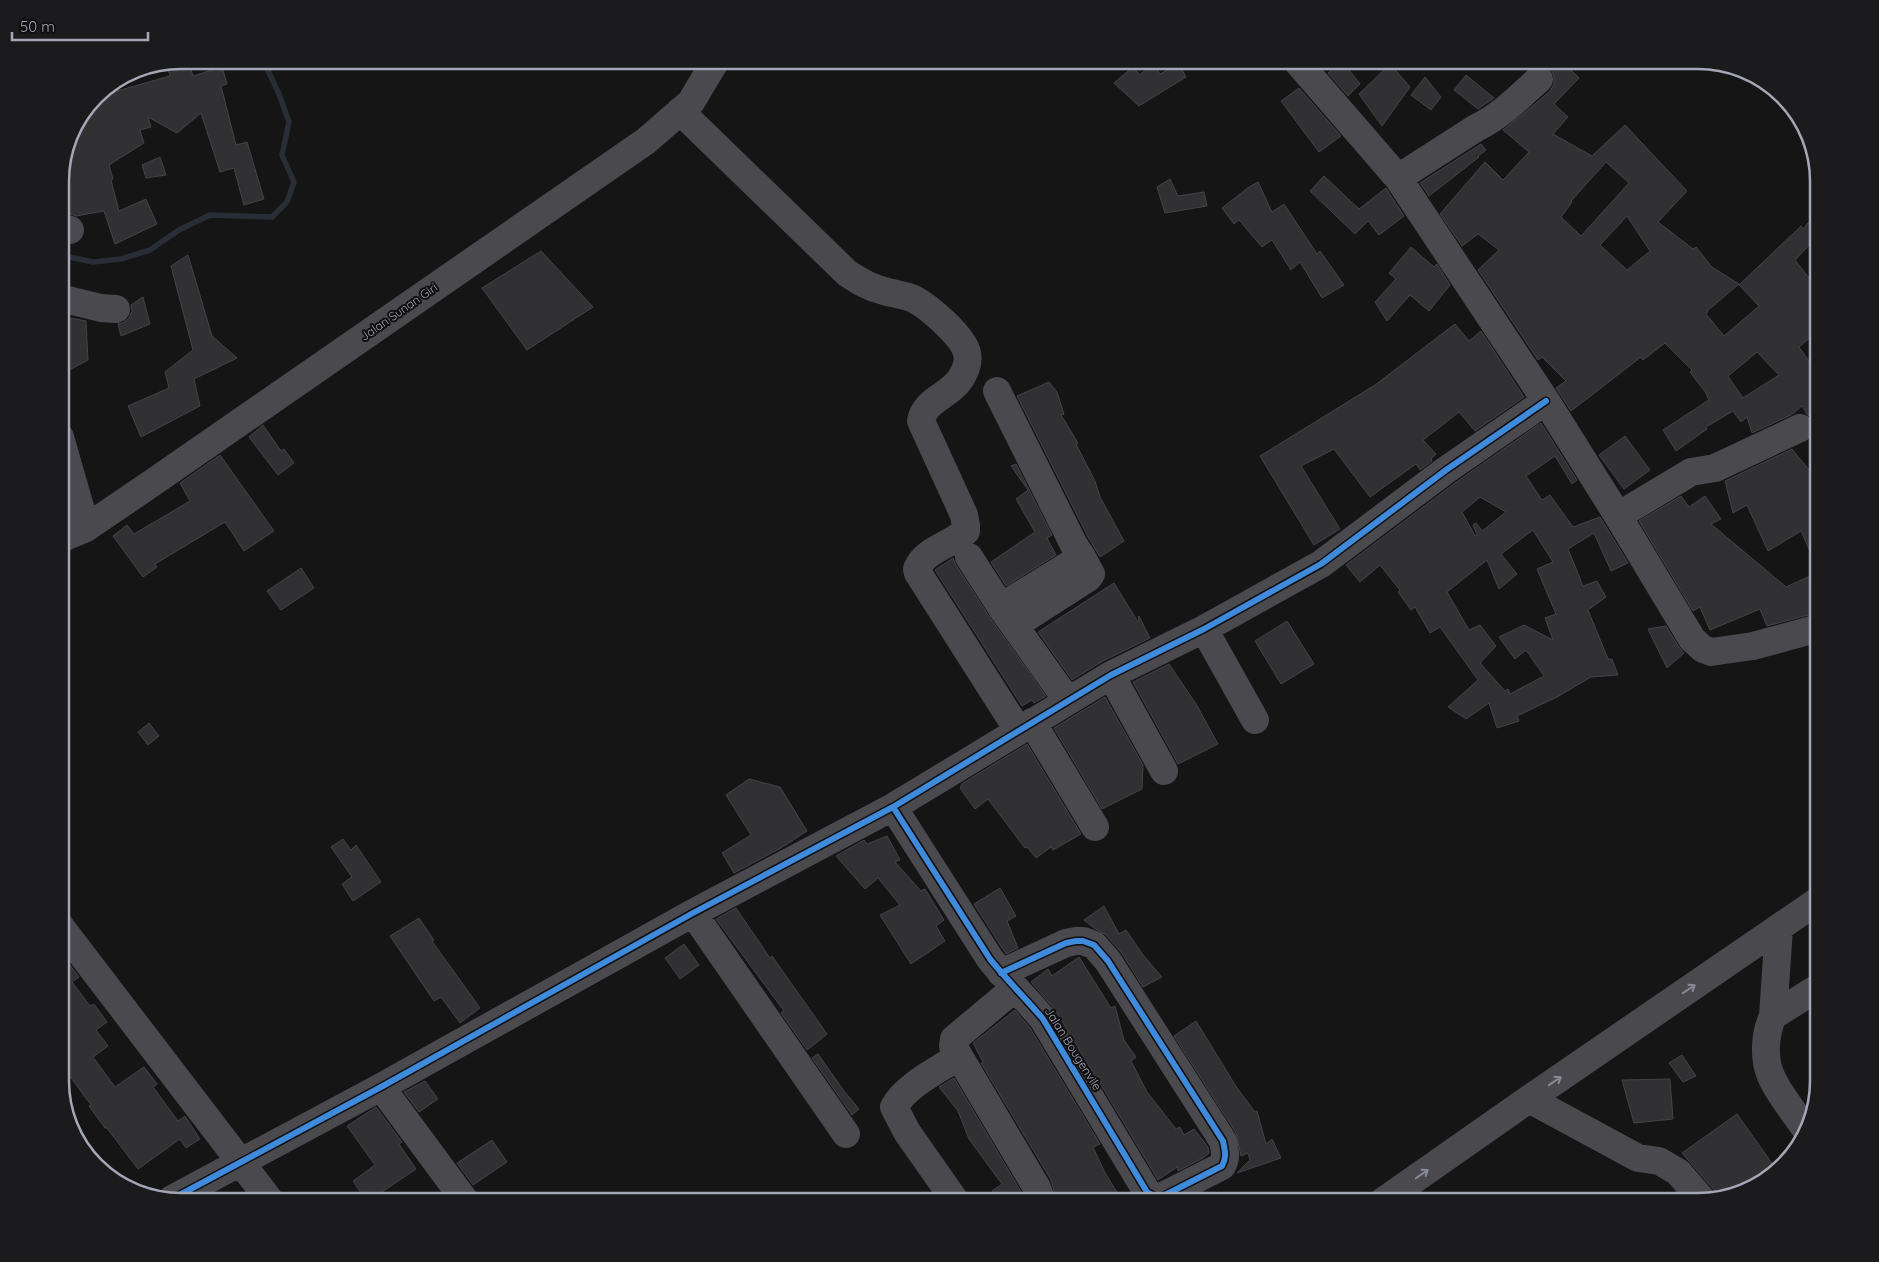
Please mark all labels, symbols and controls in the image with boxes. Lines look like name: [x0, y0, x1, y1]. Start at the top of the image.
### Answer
scale bar: [12, 10, 149, 42]
text: 50 m: [20, 17, 55, 36]
street label: Jalan Sunan Giri: [357, 280, 440, 344]
one-way arrow: [1682, 984, 1696, 994]
street label: Jalan Bougenvile: [1042, 1004, 1105, 1093]
one-way arrow: [1548, 1076, 1562, 1086]
one-way arrow: [1415, 1169, 1429, 1179]

